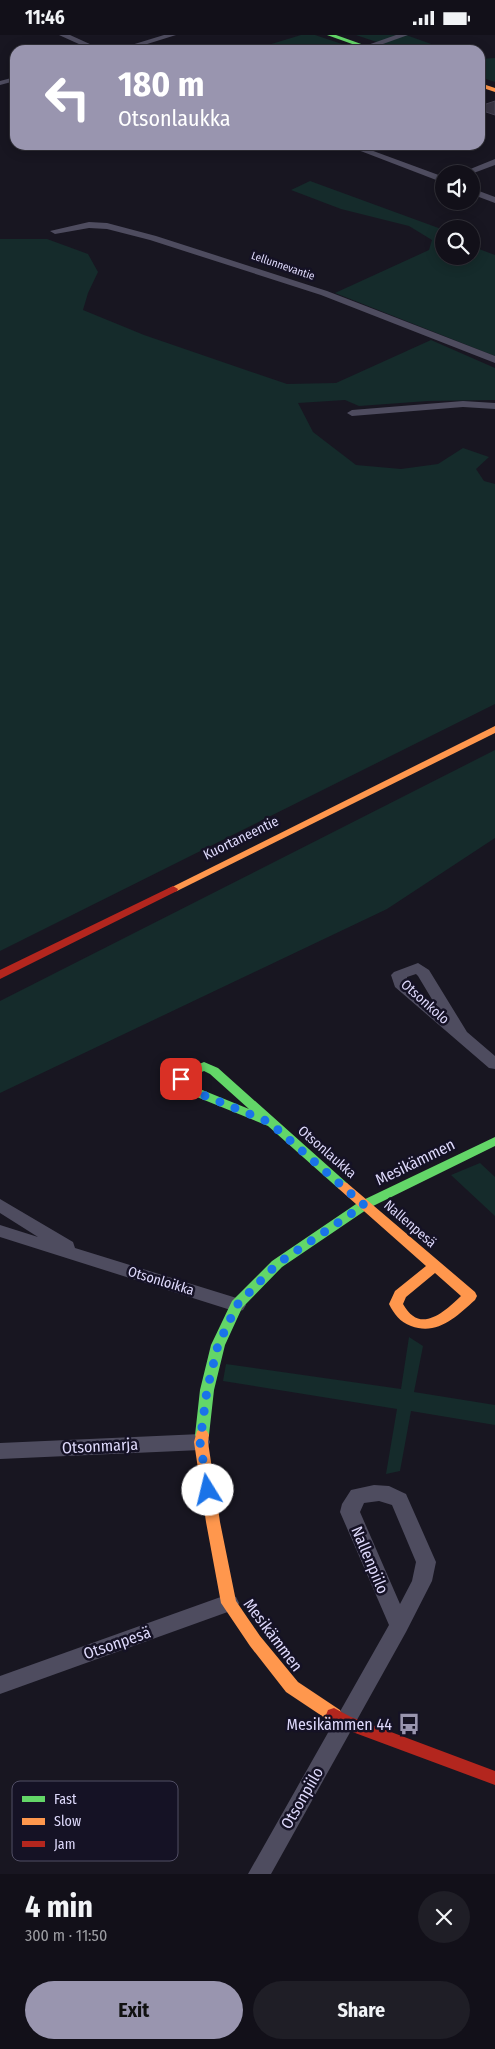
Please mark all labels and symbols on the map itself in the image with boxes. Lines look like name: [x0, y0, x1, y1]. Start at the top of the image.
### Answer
street label: Lellunnevantie: [250, 249, 316, 283]
street label: Kuortaneentie: [201, 812, 282, 864]
street label: Otsonkolo: [397, 976, 453, 1028]
pin: [160, 1058, 202, 1100]
street label: Otsonlaukka: [294, 1122, 360, 1182]
street label: Mesikämmen: [372, 1135, 458, 1189]
street label: Nallenpesä: [380, 1197, 440, 1251]
street label: Otsonloikka: [126, 1263, 196, 1299]
street label: Otsonmarja: [61, 1435, 139, 1457]
position arrow: [181, 1463, 233, 1515]
street label: Nallenpiilo: [347, 1524, 393, 1596]
street label: Mesikämmen: [239, 1595, 307, 1675]
street label: Otsonpesä: [81, 1623, 153, 1663]
bus stop icon: Mesikämmen 44: [396, 1711, 422, 1737]
place label: Mesikämmen 44: [287, 1715, 392, 1734]
street label: Otsonpiilo: [277, 1764, 327, 1832]
legend: [12, 1781, 178, 1861]
text: Fast: [54, 1791, 77, 1808]
text: Slow: [54, 1813, 81, 1830]
text: Jam: [54, 1836, 75, 1853]

